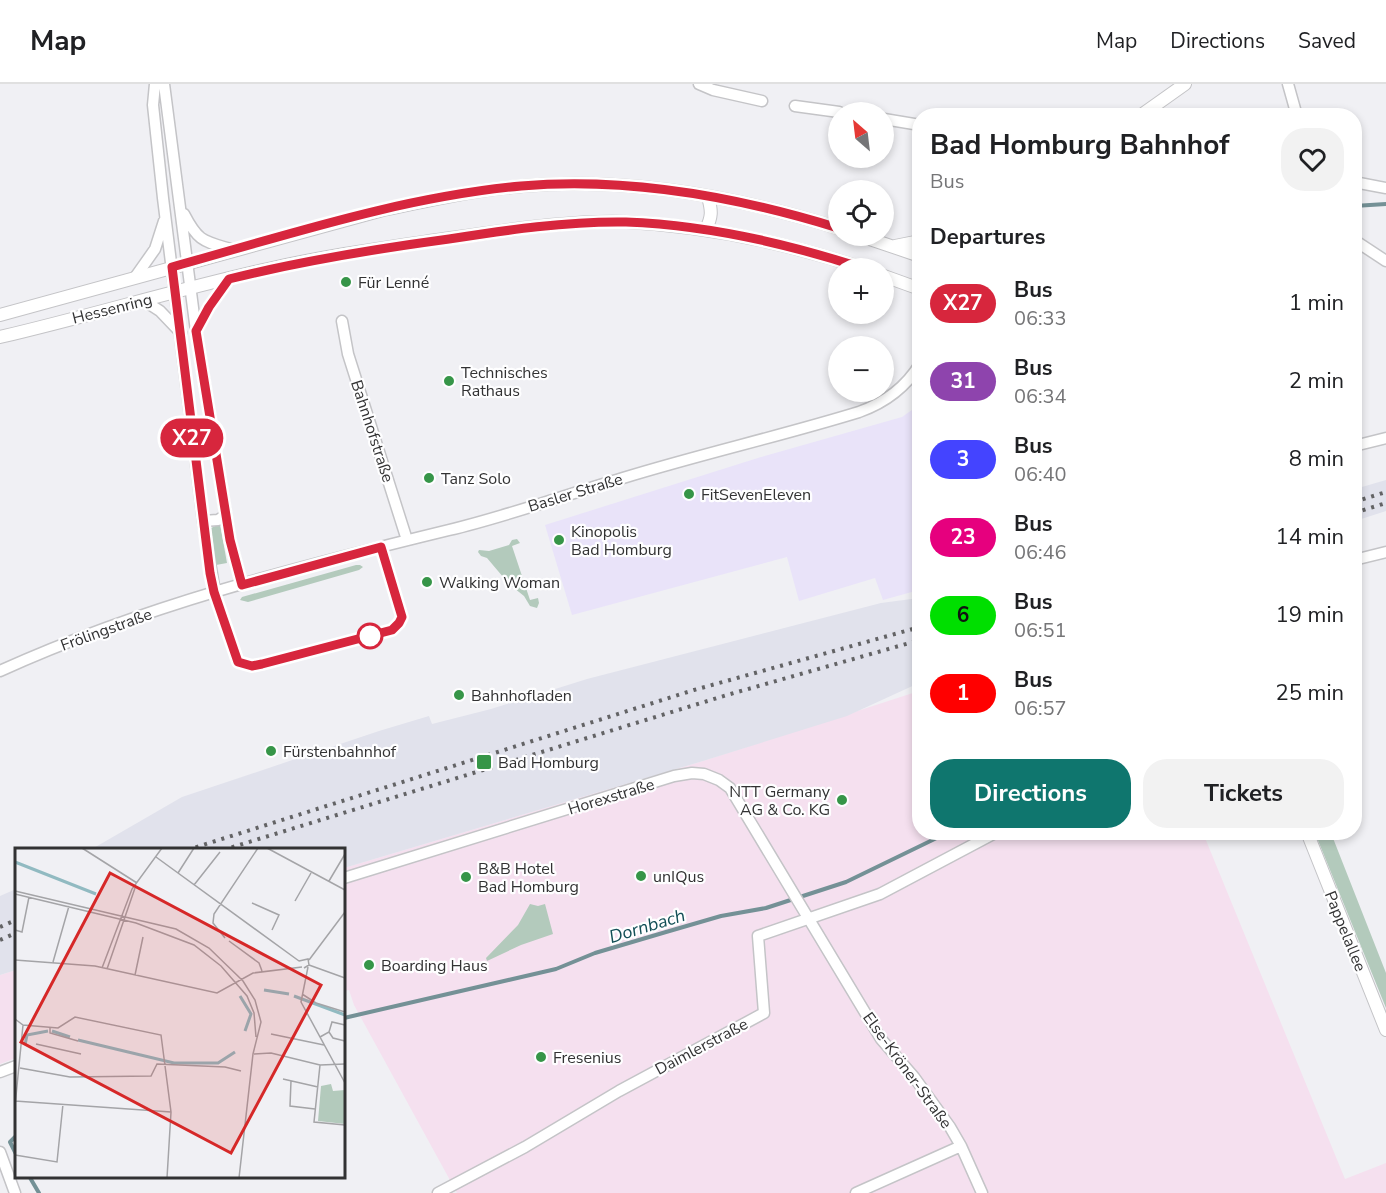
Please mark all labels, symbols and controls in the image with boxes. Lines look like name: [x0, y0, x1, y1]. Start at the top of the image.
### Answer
text: Map: [30, 22, 86, 60]
text: Map: [1096, 27, 1137, 55]
text: Directions: [1170, 27, 1265, 55]
text: Saved: [1298, 27, 1356, 55]
north arrow: [828, 102, 894, 168]
map controls: [828, 102, 894, 402]
text: Bad Homburg Bahnhof: [930, 126, 1229, 164]
button: heart: [1281, 128, 1344, 191]
text: Bus: [930, 168, 964, 195]
button: locate: [828, 180, 894, 246]
text: Departures: [930, 222, 1045, 252]
button: +: [828, 258, 894, 324]
place label: Für Lenné: [358, 272, 429, 294]
marker: Für Lenné: [339, 275, 353, 289]
text: Bus: [1014, 275, 1053, 305]
street label: Hessenring: [70, 288, 154, 330]
text: 1 min: [1289, 288, 1344, 318]
text: X27: [943, 289, 983, 317]
text: 06:33: [1014, 305, 1067, 332]
button: −: [828, 336, 894, 402]
text: Bus: [1014, 353, 1053, 383]
place label: Technisches Rathaus: [461, 362, 548, 402]
text: 2 min: [1289, 366, 1344, 396]
text: 31: [950, 367, 976, 395]
marker: Technisches Rathaus: [442, 374, 456, 388]
street label: Bahnhofstraße: [345, 377, 399, 485]
text: 06:34: [1014, 383, 1067, 410]
line badge: X27: [158, 418, 226, 458]
text: X27: [172, 424, 212, 452]
text: Bus: [1014, 431, 1053, 461]
text: 8 min: [1289, 444, 1344, 474]
text: 3: [957, 445, 969, 473]
text: 06:40: [1014, 461, 1067, 488]
place label: Tanz Solo: [441, 468, 511, 490]
street label: Basler Straße: [525, 468, 625, 518]
marker: Tanz Solo: [422, 471, 436, 485]
place label: FitSevenEleven: [701, 484, 811, 506]
marker: FitSevenEleven: [682, 487, 696, 501]
text: Bus: [1014, 509, 1053, 539]
place label: Kinopolis Bad Homburg: [571, 521, 672, 561]
text: 14 min: [1276, 522, 1344, 552]
text: 23: [950, 523, 976, 551]
marker: Kinopolis Bad Homburg: [552, 533, 566, 547]
text: 06:46: [1014, 539, 1067, 566]
place label: Walking Woman: [439, 572, 560, 594]
marker: Walking Woman: [420, 575, 434, 589]
text: Bus: [1014, 587, 1053, 617]
text: 19 min: [1276, 600, 1344, 630]
text: 6: [957, 601, 969, 629]
street label: Frölingstraße: [58, 603, 155, 657]
text: 06:51: [1014, 617, 1067, 644]
unlabelled marker: [357, 623, 383, 649]
text: Bus: [1014, 665, 1053, 695]
text: 25 min: [1276, 678, 1344, 708]
text: 1: [957, 679, 969, 707]
place label: Bahnhofladen: [471, 685, 572, 707]
marker: Bahnhofladen: [452, 688, 466, 702]
text: 06:57: [1014, 695, 1067, 722]
place label: Fürstenbahnhof: [283, 741, 397, 763]
marker: Fürstenbahnhof: [264, 744, 278, 758]
place label: Bad Homburg: [498, 752, 599, 774]
marker: Bad Homburg: [475, 753, 493, 771]
button: Directions: [930, 759, 1131, 828]
button: Tickets: [1143, 759, 1344, 828]
street label: Horexstraße: [565, 773, 657, 821]
place label: NTT Germany AG & Co. KG: [729, 781, 831, 821]
marker: NTT Germany AG & Co. KG: [835, 793, 849, 807]
inset map: [15, 848, 345, 1178]
place label: B&B Hotel Bad Homburg: [478, 858, 579, 898]
place label: unIQus: [653, 866, 704, 888]
marker: unIQus: [634, 869, 648, 883]
marker: B&B Hotel Bad Homburg: [459, 870, 473, 884]
street label: Pappelallee: [1319, 888, 1371, 975]
water label: Dornbach: [606, 903, 688, 949]
place label: Boarding Haus: [381, 955, 488, 977]
marker: Boarding Haus: [362, 958, 376, 972]
street label: Else-Kröner-Straße: [857, 1008, 957, 1133]
street label: Daimlerstraße: [651, 1013, 752, 1081]
place label: Fresenius: [553, 1047, 621, 1069]
marker: Fresenius: [534, 1050, 548, 1064]

